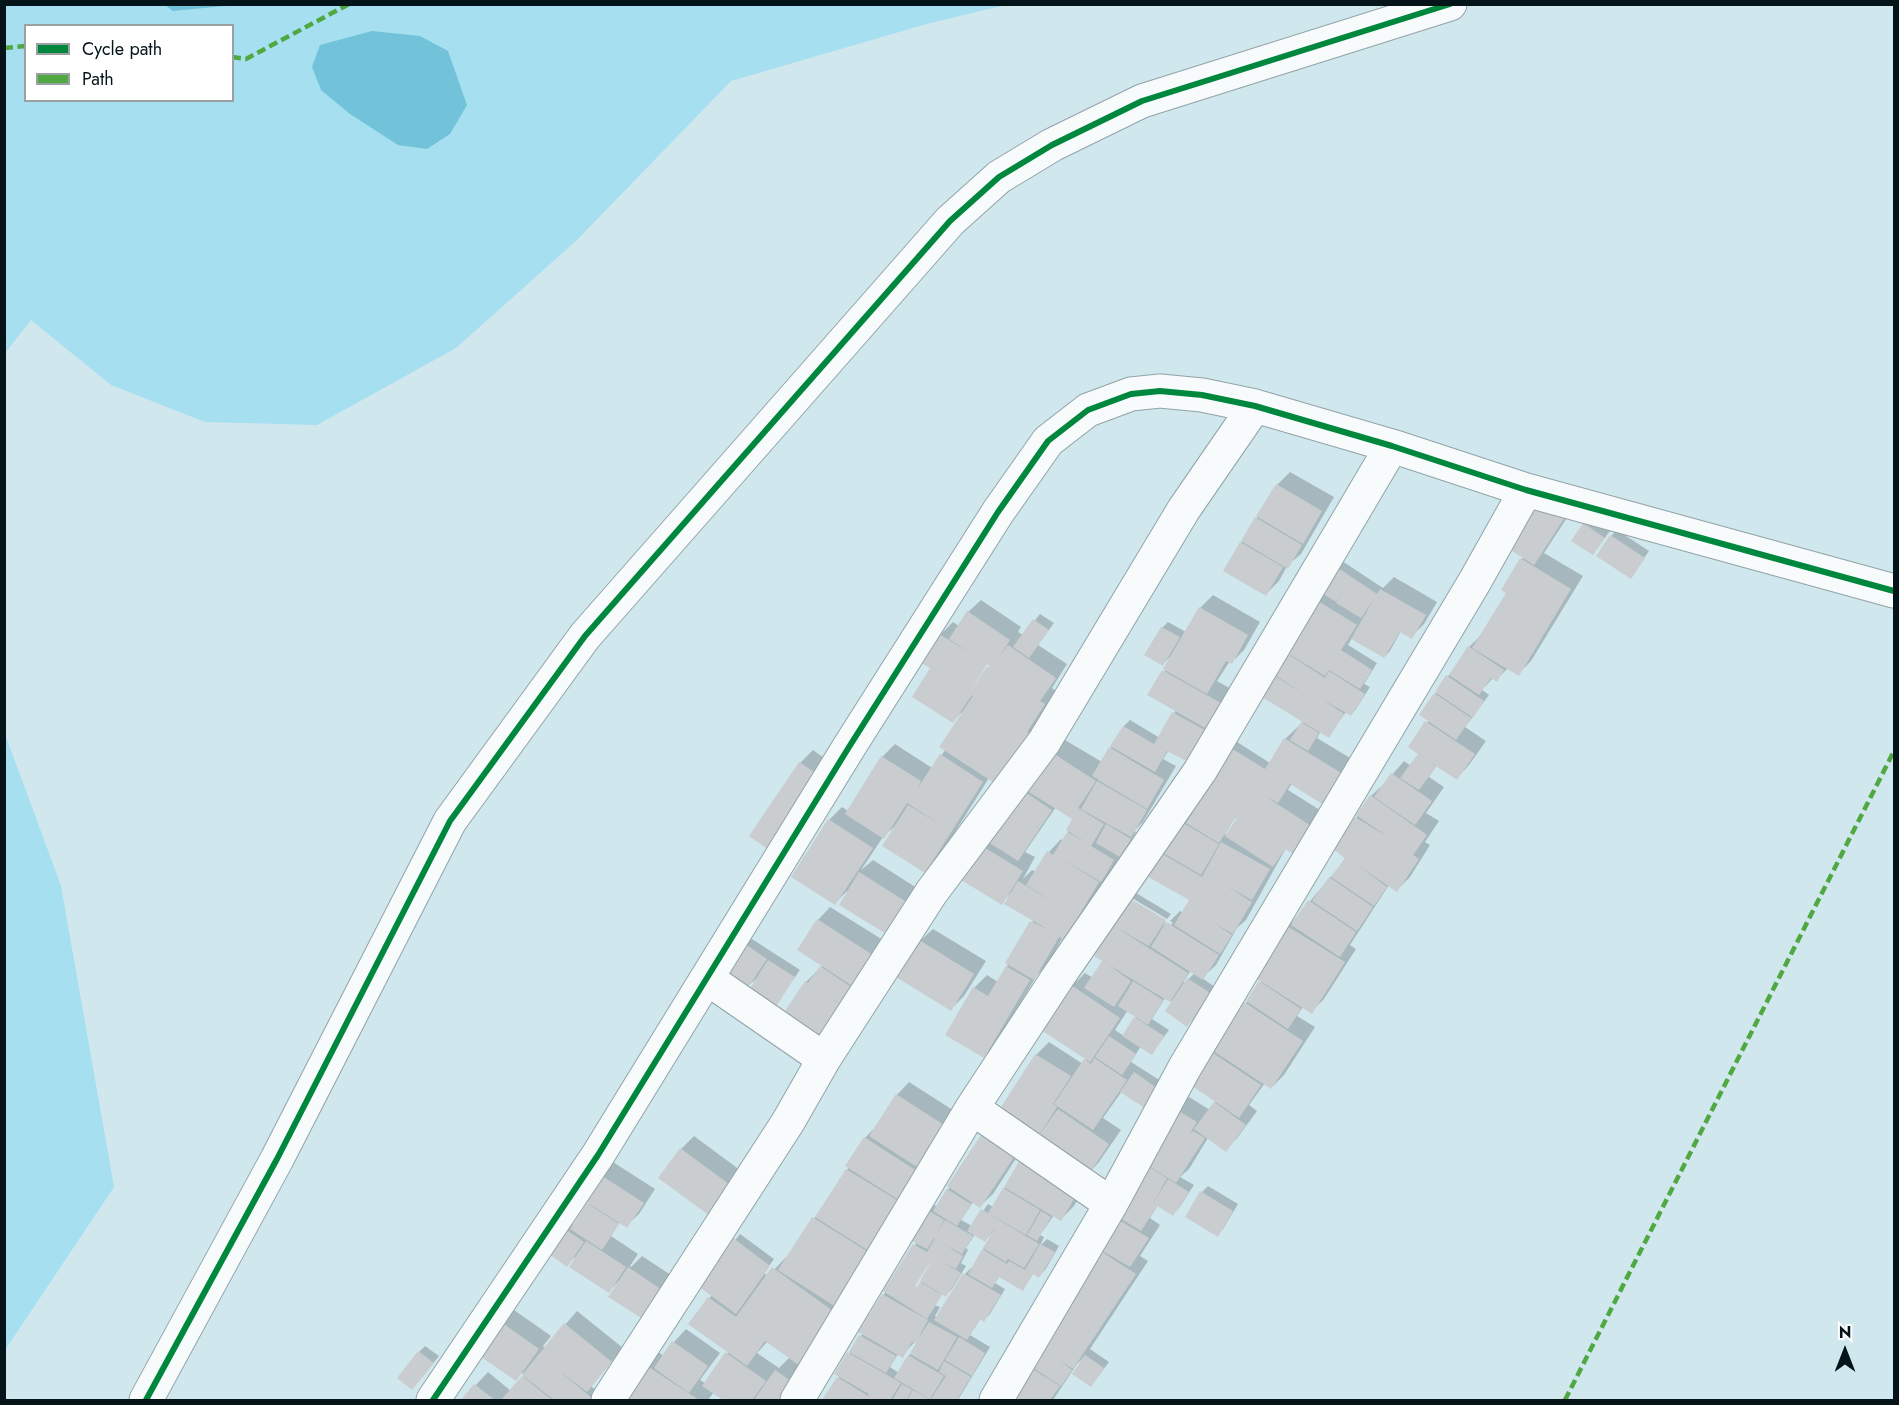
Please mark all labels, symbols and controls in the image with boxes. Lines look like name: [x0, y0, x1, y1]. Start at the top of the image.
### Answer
legend: [24, 24, 234, 102]
text: Cycle path: [82, 36, 162, 62]
text: Path: [82, 66, 114, 92]
north arrow: [1815, 1321, 1875, 1381]
text: N: [1839, 1321, 1851, 1344]

